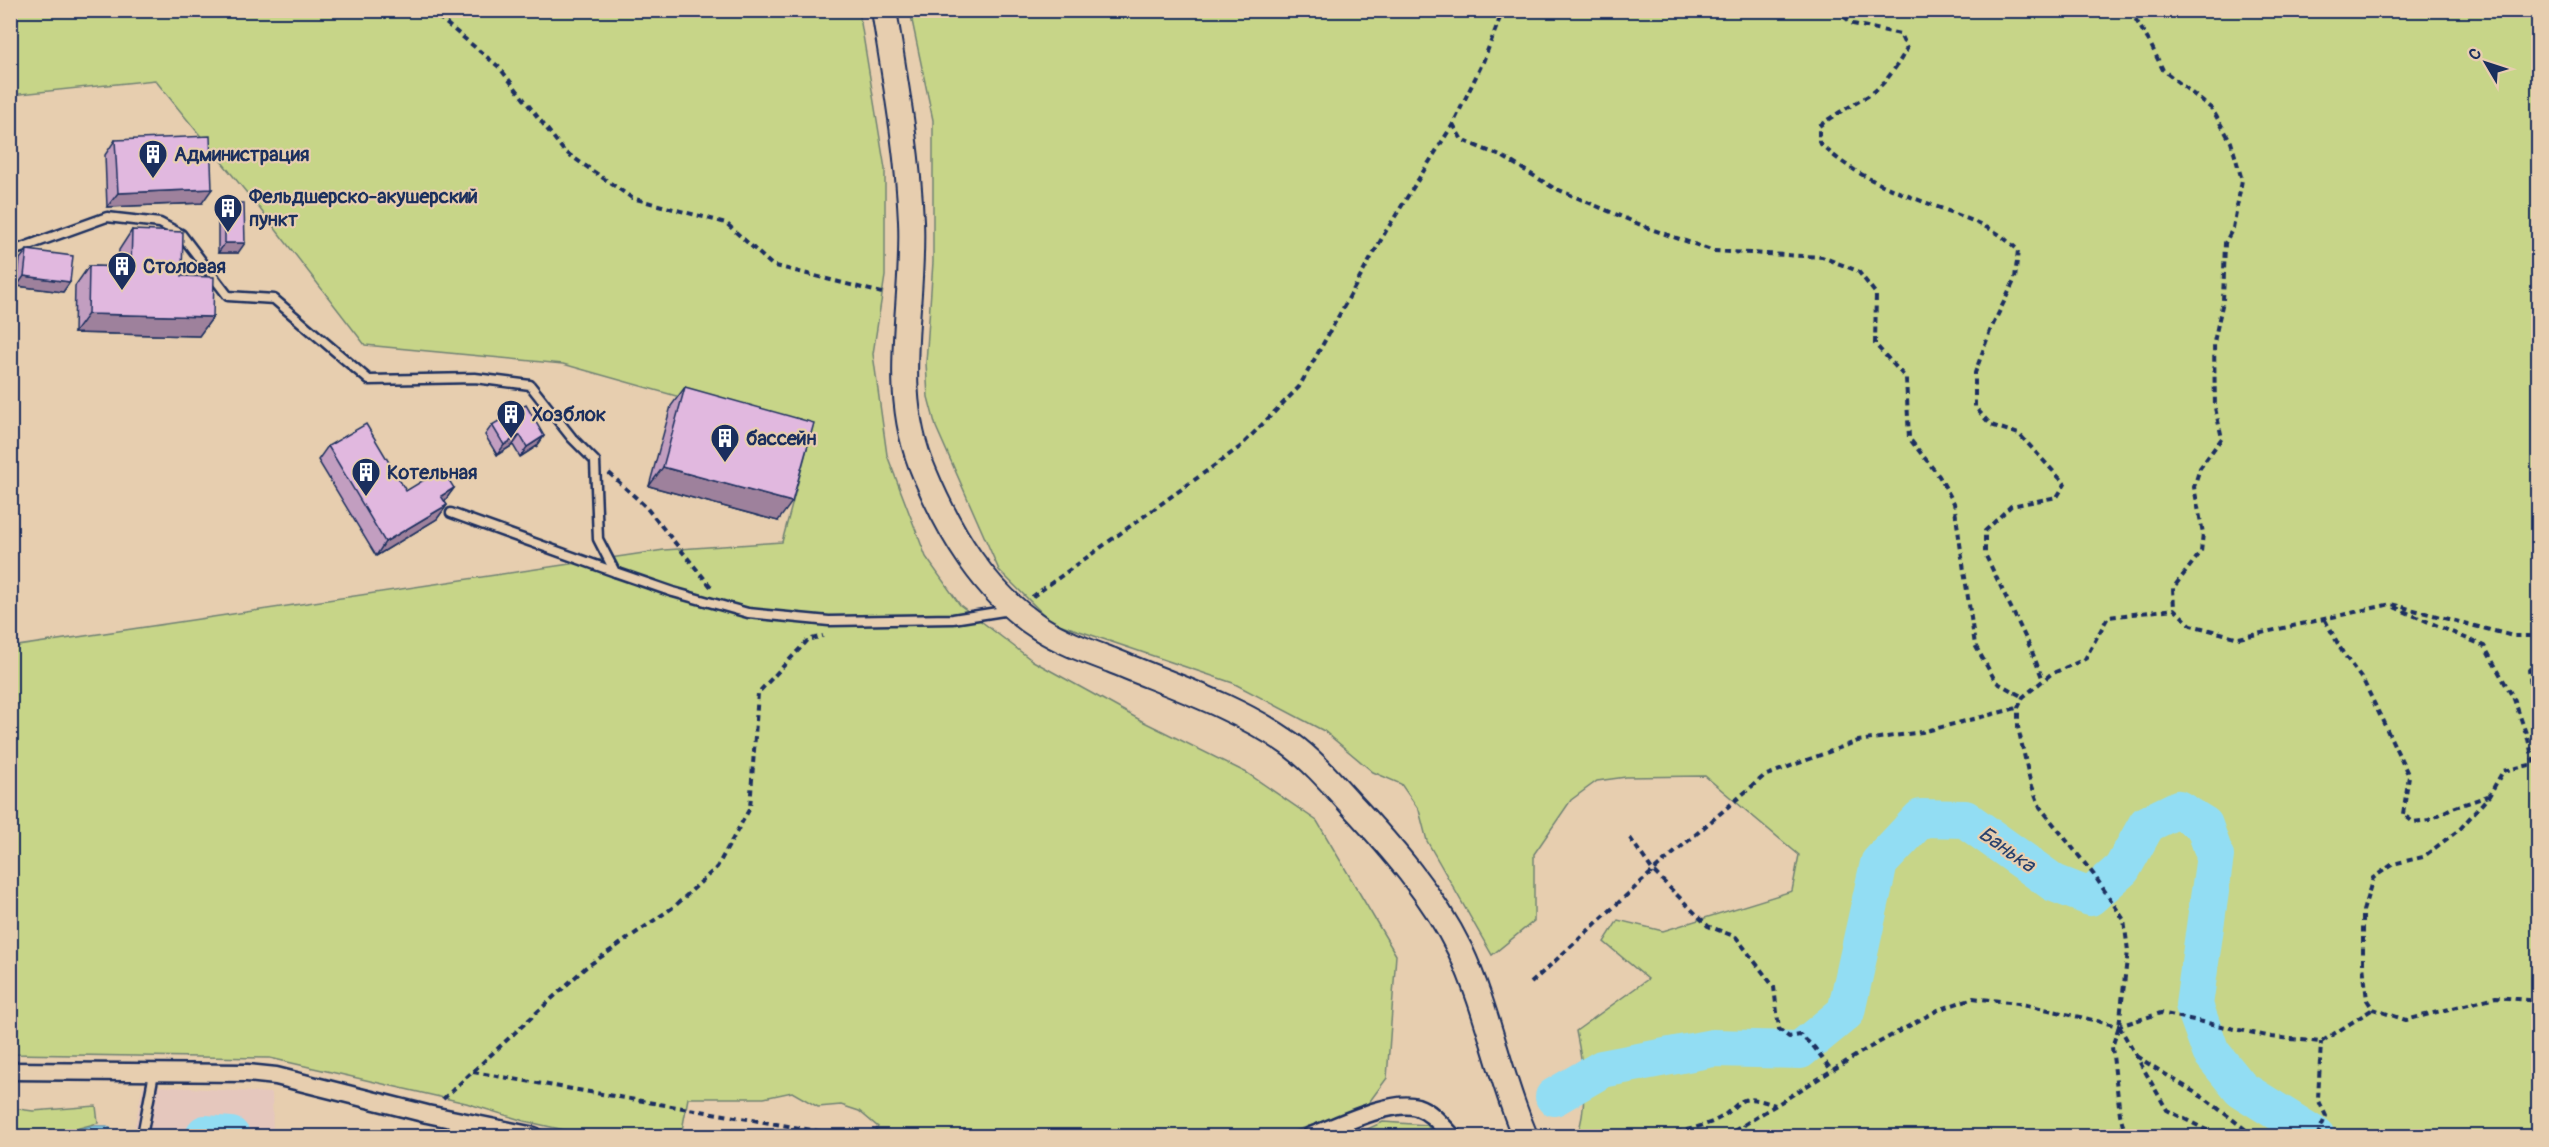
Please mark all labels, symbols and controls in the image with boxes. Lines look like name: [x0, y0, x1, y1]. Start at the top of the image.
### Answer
north arrow: [2456, 33, 2516, 93]
text: С: [2464, 44, 2486, 64]
building icon: Администрация: [137, 138, 169, 180]
place label: Администрация: [174, 142, 309, 167]
place label: Фельдшерско-акушерский пункт: [248, 184, 478, 232]
building icon: Фельдшерско-акушерский пункт: [212, 192, 244, 234]
building icon: Столовая: [106, 250, 138, 292]
place label: Столовая: [143, 254, 226, 279]
building icon: Хозблок: [495, 398, 527, 440]
place label: Хозблок: [532, 402, 606, 427]
building icon: бассейн: [709, 422, 741, 464]
place label: бассейн: [746, 426, 817, 451]
building icon: Котельная: [350, 456, 382, 498]
place label: Котельная: [387, 460, 478, 485]
water label: Банька: [1973, 820, 2041, 879]

